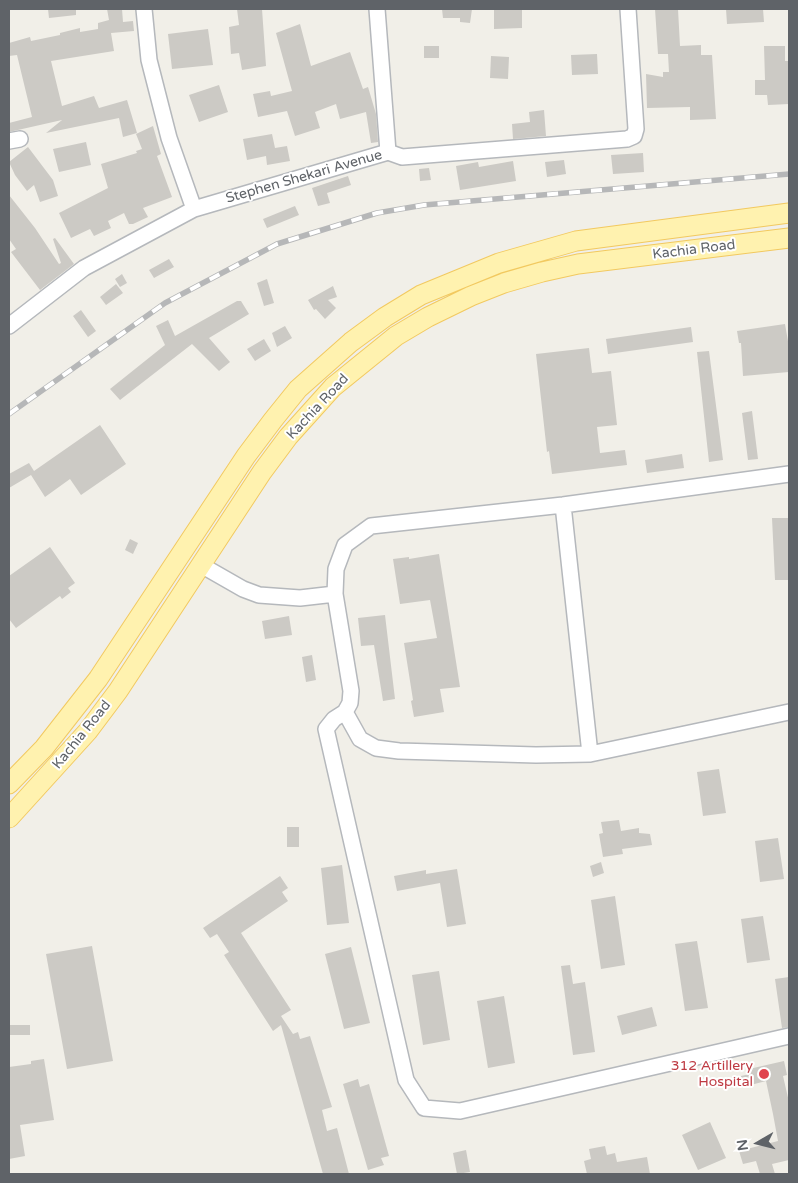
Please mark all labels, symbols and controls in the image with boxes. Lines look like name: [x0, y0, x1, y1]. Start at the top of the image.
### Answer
street label: Stephen Shekari Avenue: [224, 147, 384, 207]
street label: Kachia Road: [652, 237, 736, 263]
street label: Kachia Road: [283, 371, 353, 443]
street label: Kachia Road: [49, 697, 115, 773]
place label: 312 Artillery Hospital: [671, 1058, 753, 1090]
marker: 312 Artillery Hospital: [757, 1067, 771, 1081]
north arrow: [733, 1118, 783, 1168]
text: N: [733, 1138, 752, 1152]

